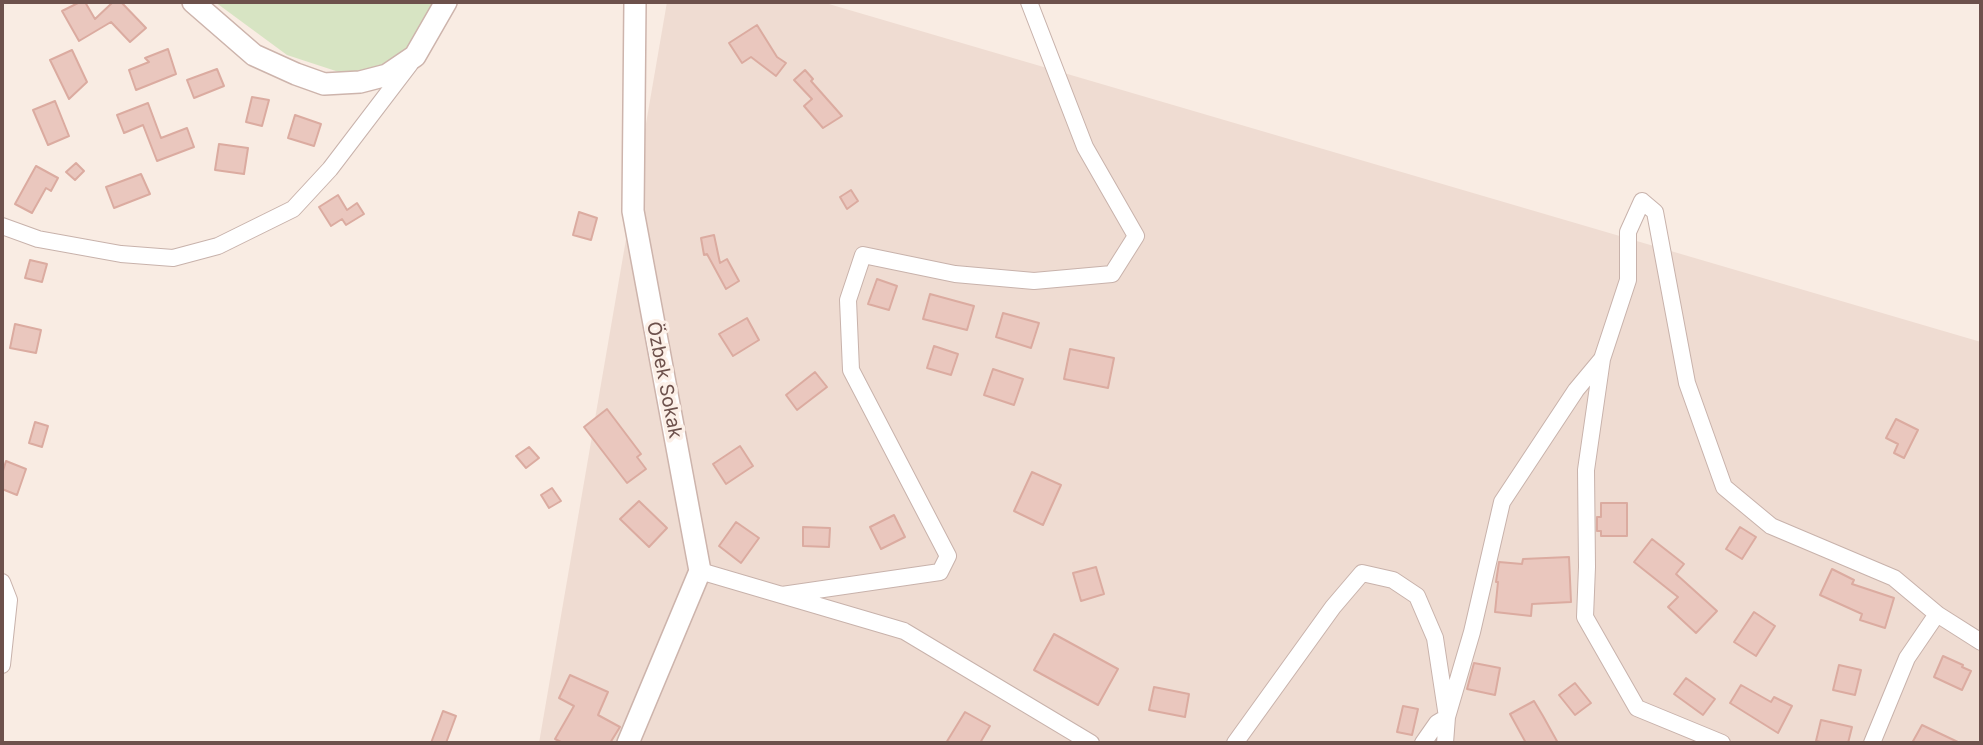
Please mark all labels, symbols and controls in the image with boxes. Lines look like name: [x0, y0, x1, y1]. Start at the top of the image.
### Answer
street label: Özbek Sokak: [641, 320, 687, 440]

